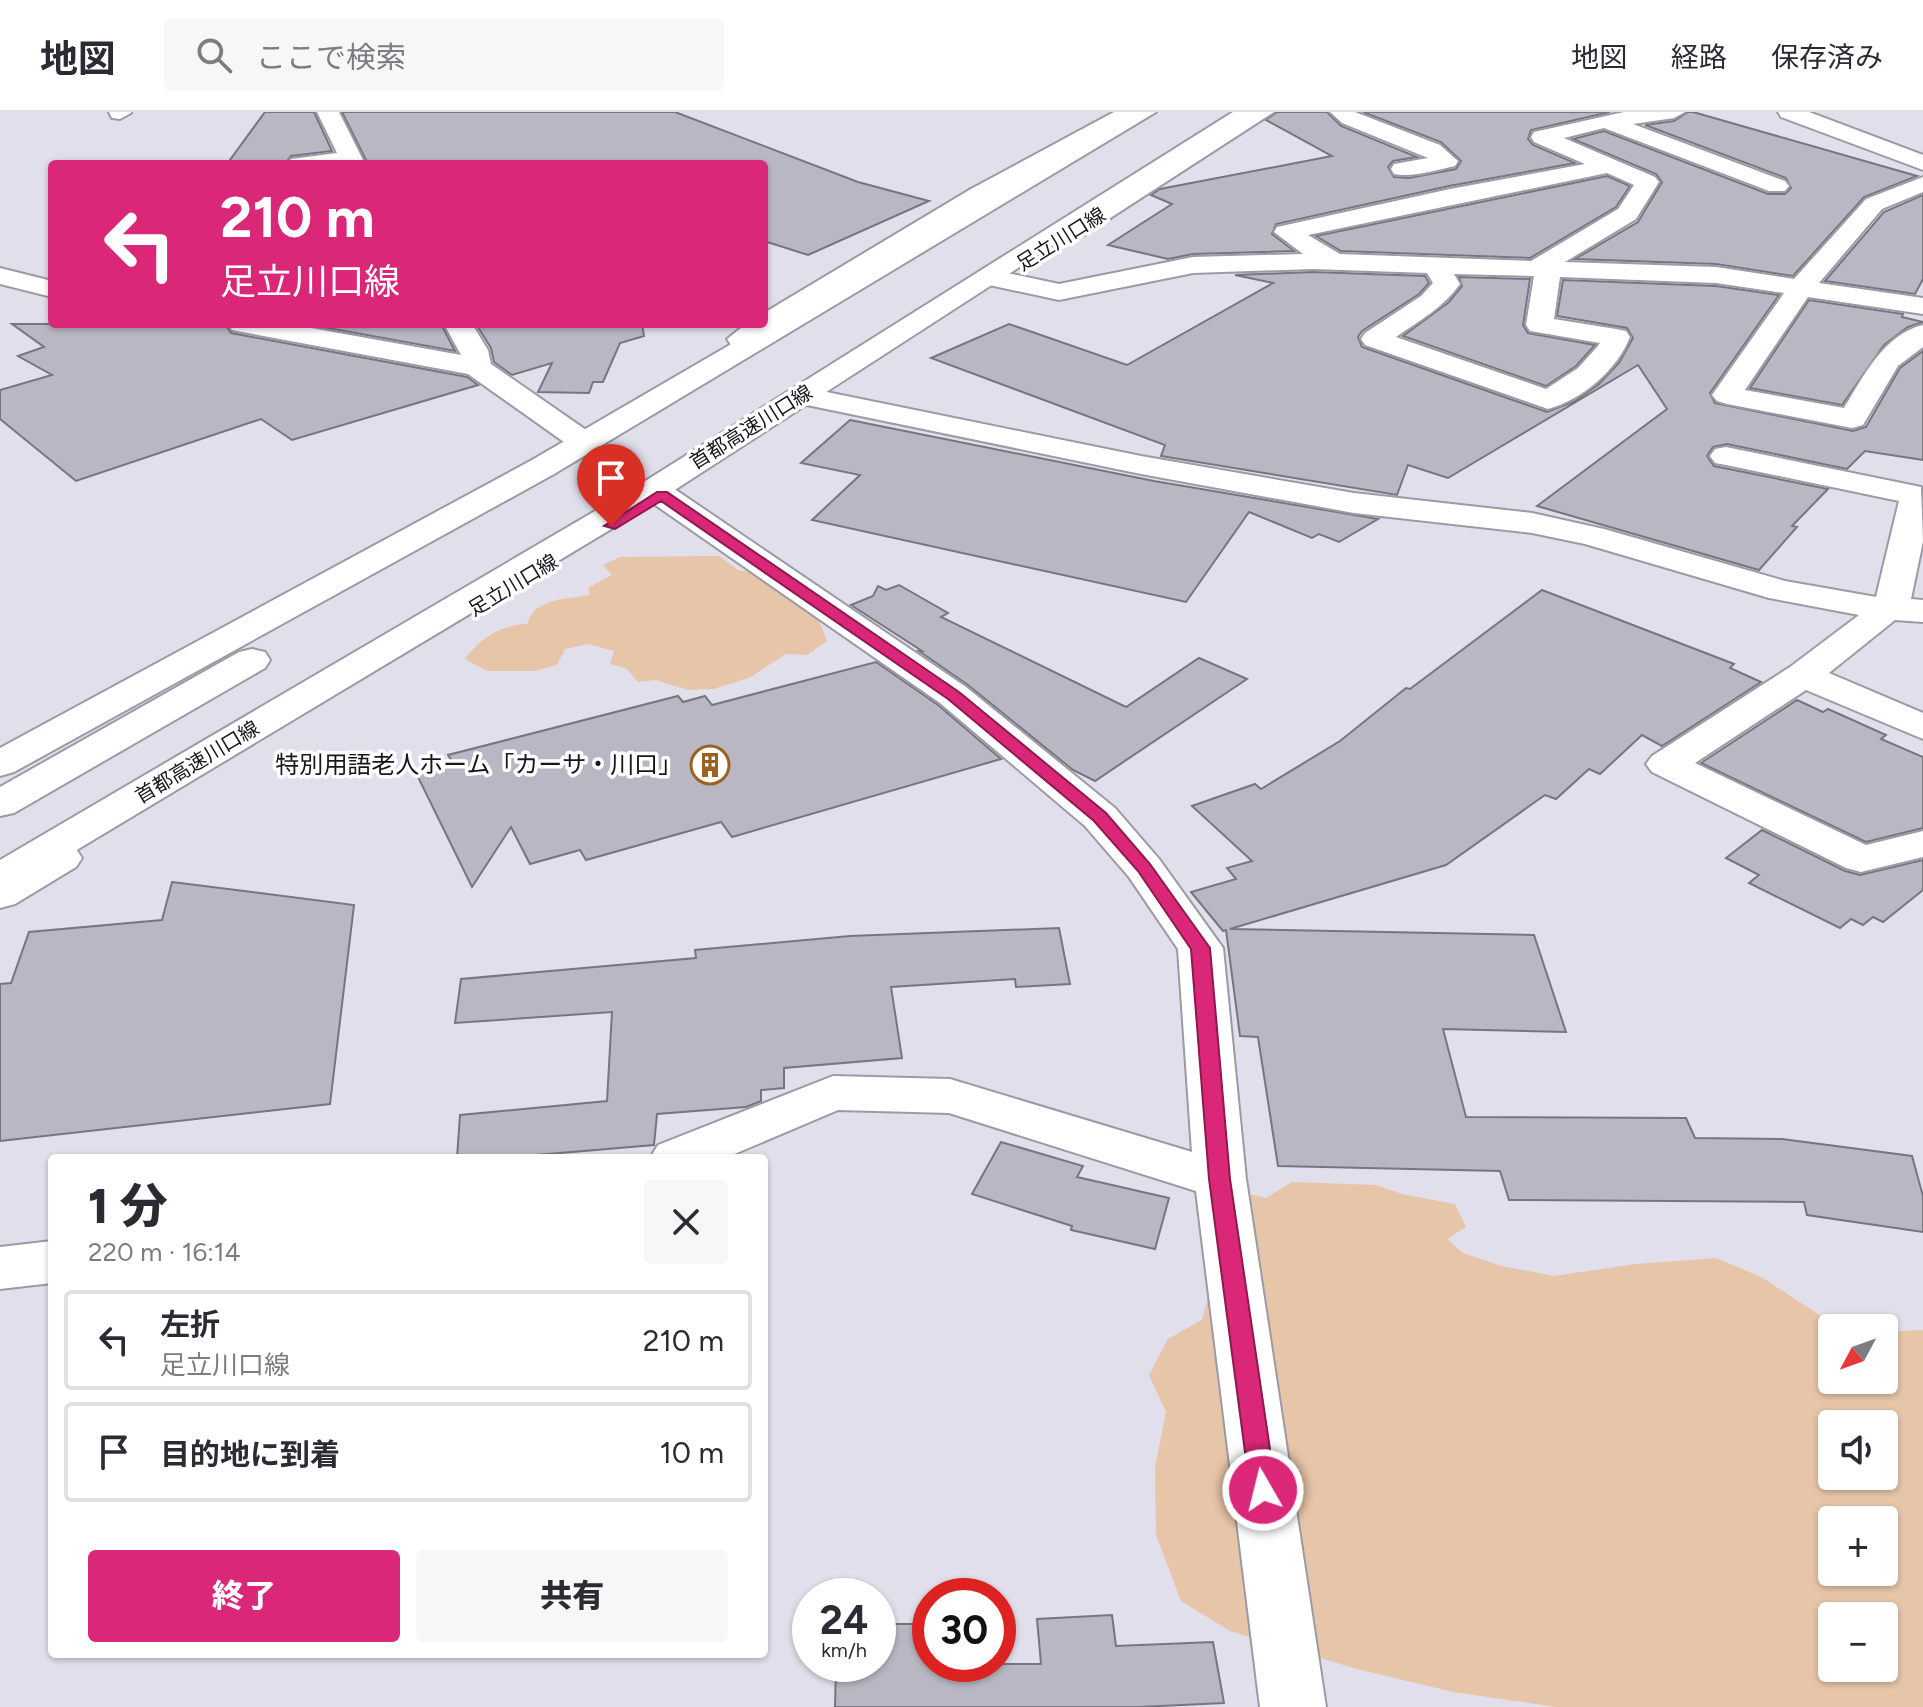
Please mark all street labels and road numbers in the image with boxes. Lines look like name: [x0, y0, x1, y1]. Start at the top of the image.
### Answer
street label: 足立川口線: [1012, 202, 1110, 276]
street label: 首都高速川口線: [685, 380, 817, 474]
street label: 足立川口線: [464, 549, 562, 621]
street label: 首都高速川口線: [131, 716, 263, 808]

